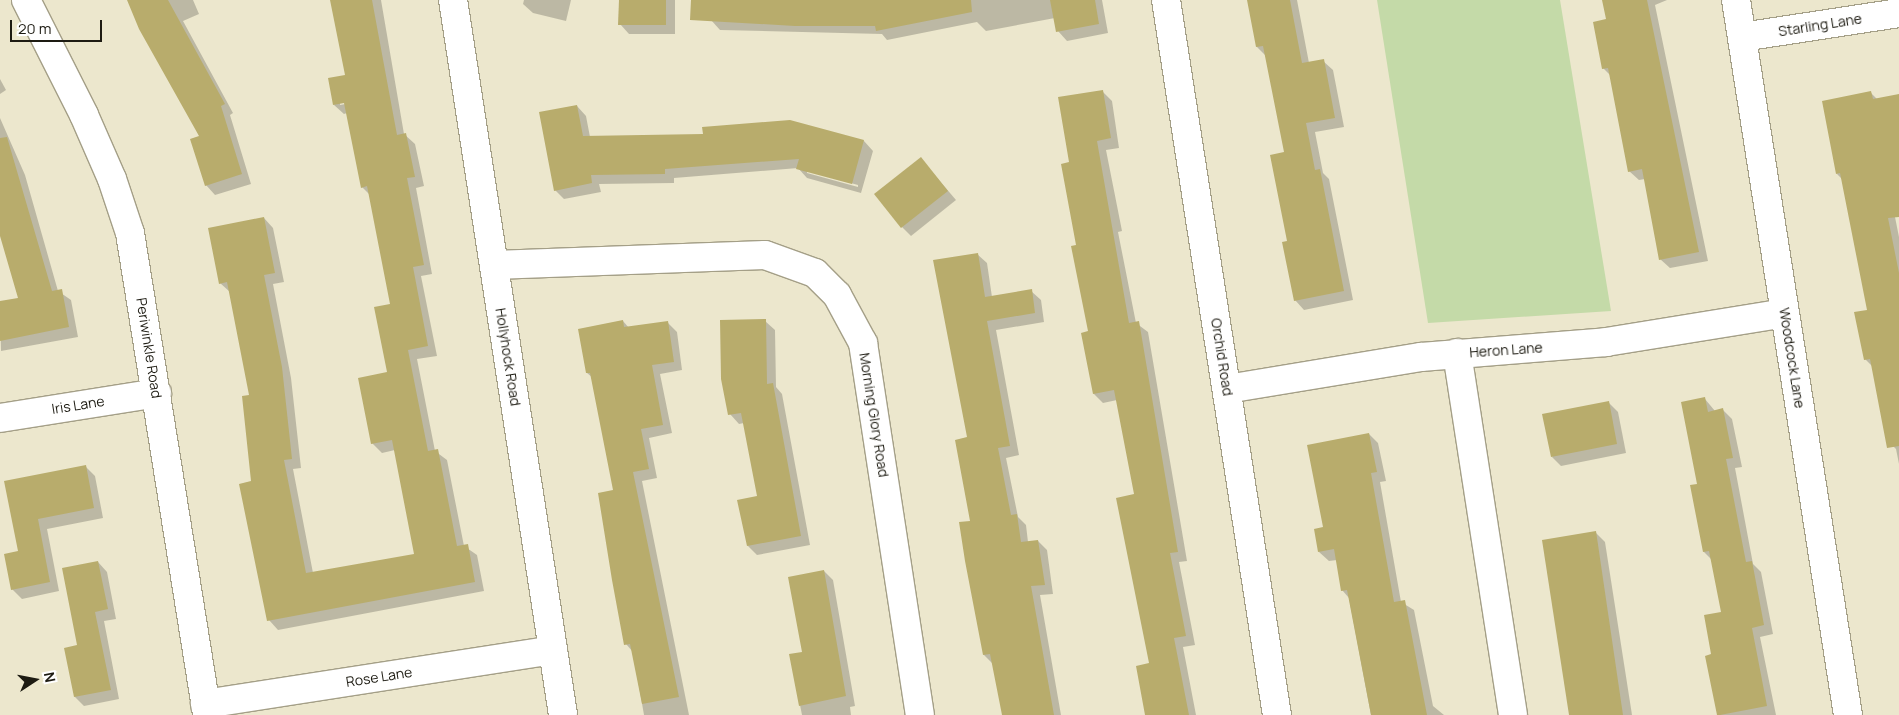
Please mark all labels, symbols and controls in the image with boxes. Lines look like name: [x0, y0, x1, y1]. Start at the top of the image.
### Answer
scale bar: [12, 10, 105, 42]
street label: Starling Lane: [1777, 10, 1863, 40]
text: 20 m: [18, 18, 51, 39]
street label: Periwinkle Road: [133, 297, 165, 399]
street label: Woodcock Lane: [1776, 306, 1808, 410]
street label: Hollyhock Road: [492, 307, 524, 407]
street label: Orchid Road: [1208, 317, 1236, 397]
street label: Heron Lane: [1469, 339, 1543, 361]
street label: Morning Glory Road: [856, 352, 892, 478]
street label: Iris Lane: [50, 393, 106, 417]
north arrow: [10, 655, 60, 705]
street label: Rose Lane: [345, 663, 413, 691]
text: N: [40, 670, 61, 684]

